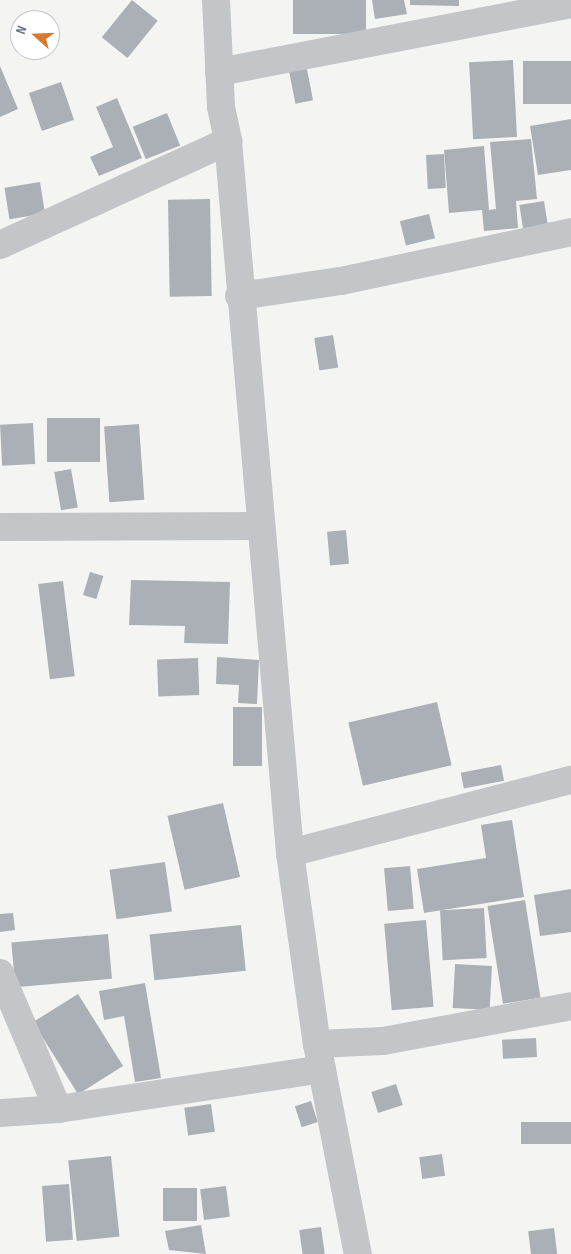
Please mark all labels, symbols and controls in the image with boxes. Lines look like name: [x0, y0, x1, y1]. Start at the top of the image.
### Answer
north arrow: [10, 10, 60, 60]
text: N: [12, 24, 31, 36]

